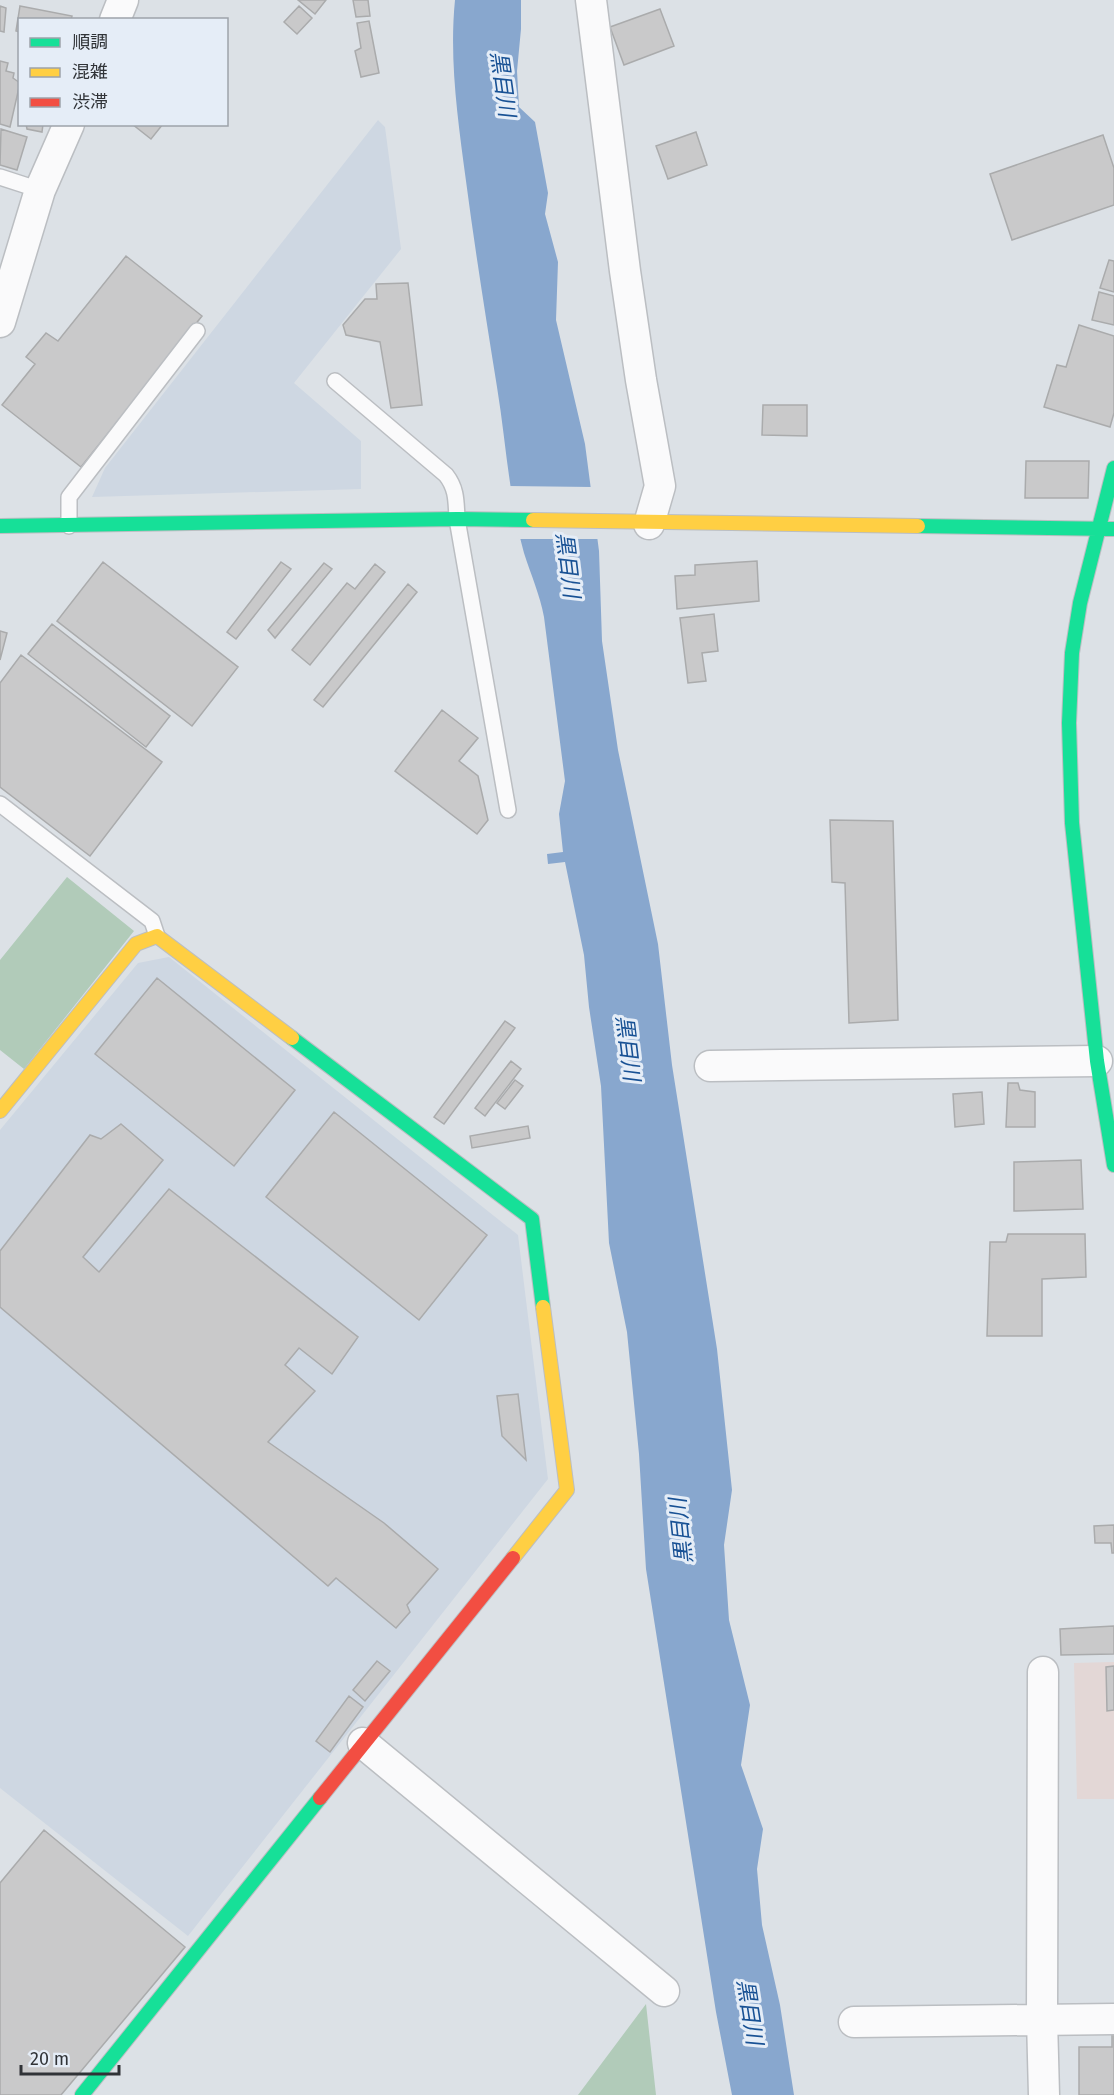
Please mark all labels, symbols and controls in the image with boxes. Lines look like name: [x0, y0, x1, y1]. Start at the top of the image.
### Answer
legend: [18, 18, 228, 126]
text: 順調: [72, 31, 108, 53]
water label: 黒目川: [485, 49, 521, 121]
text: 混雑: [72, 61, 108, 83]
text: 渋滞: [72, 91, 108, 113]
water label: 黒目川: [551, 531, 586, 601]
water label: 黒目川: [611, 1014, 646, 1084]
water label: 黒目川: [664, 1495, 698, 1565]
water label: 黒目川: [732, 1977, 769, 2049]
scale bar: [21, 2038, 118, 2076]
text: 20 m: [30, 2048, 69, 2070]

